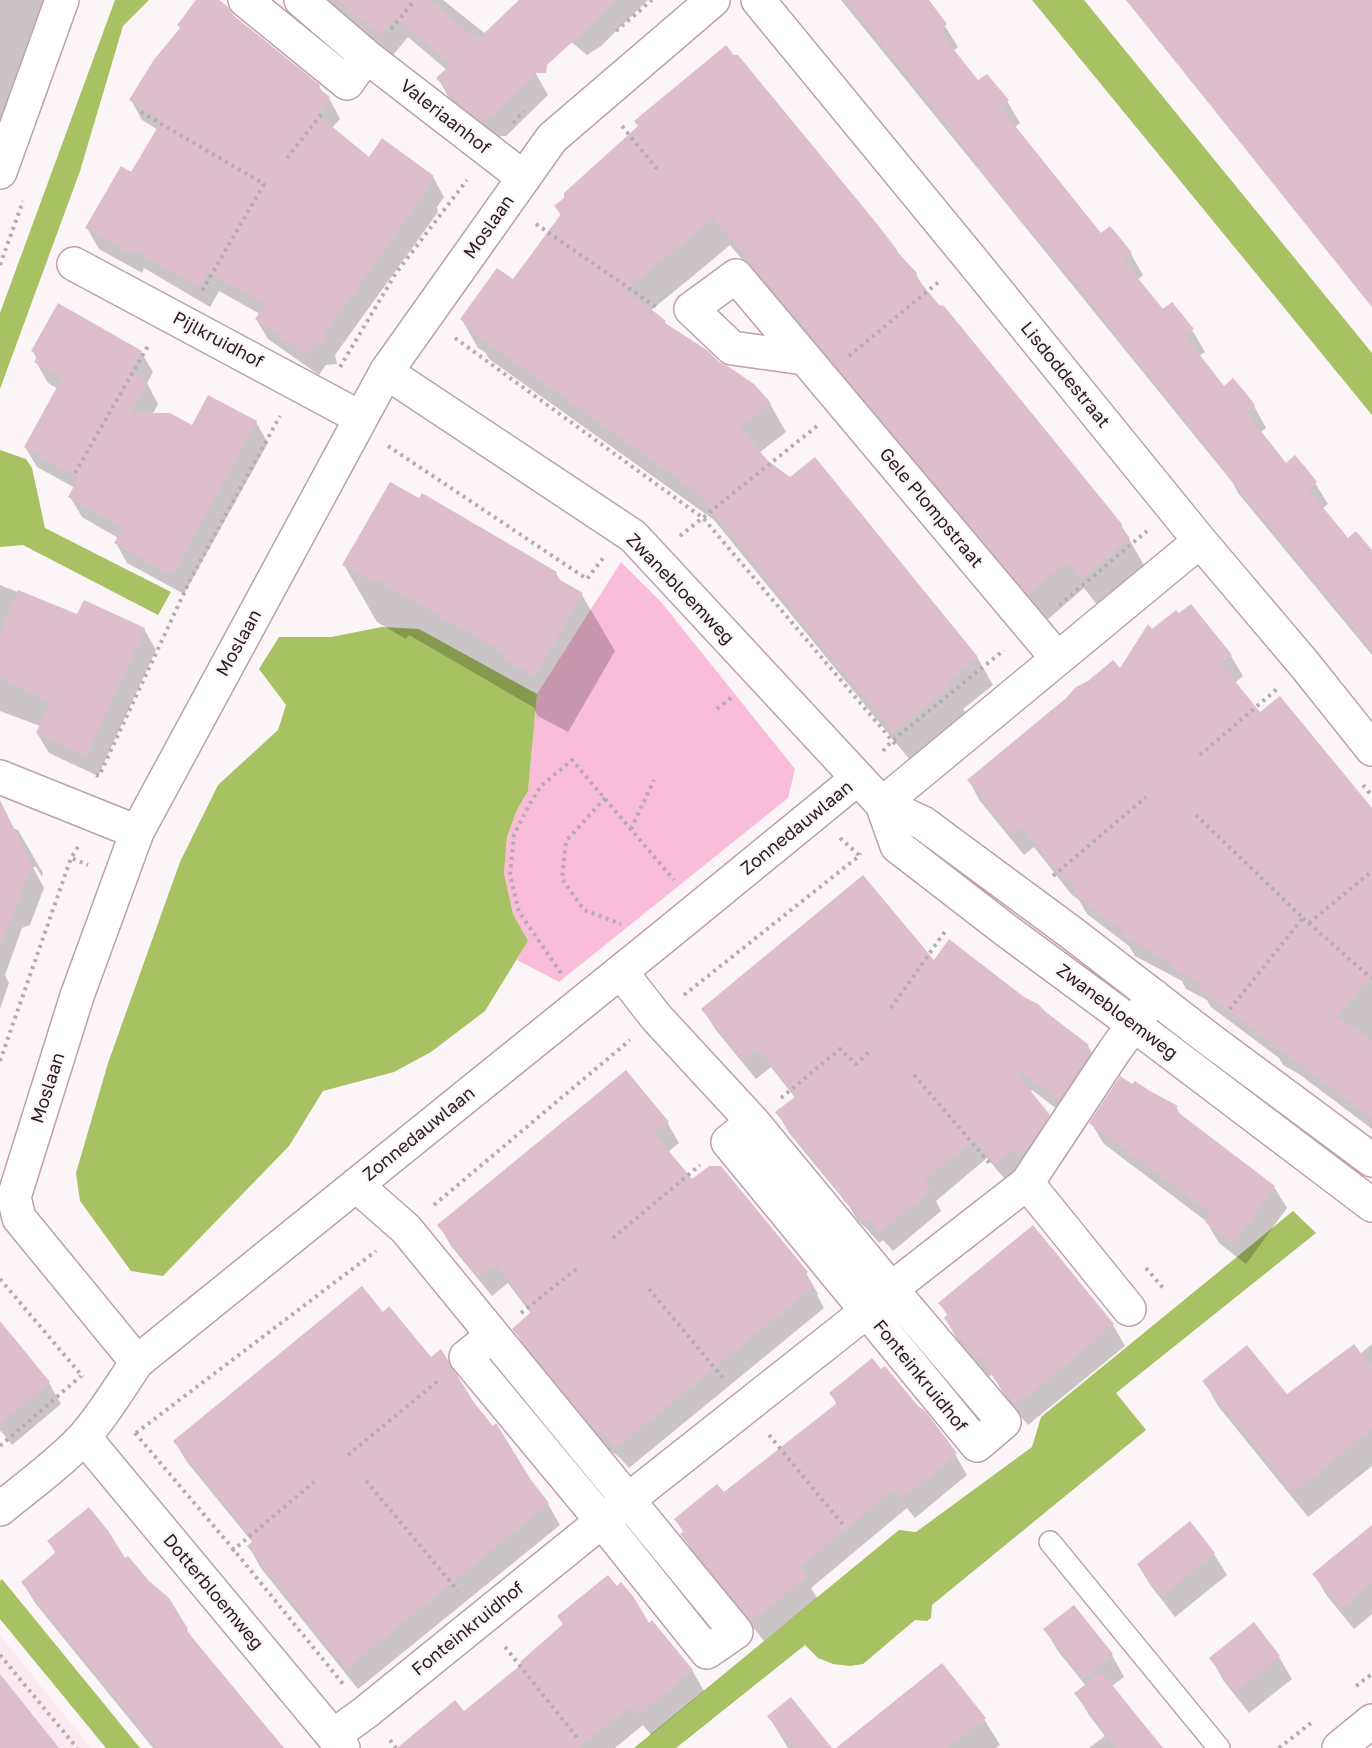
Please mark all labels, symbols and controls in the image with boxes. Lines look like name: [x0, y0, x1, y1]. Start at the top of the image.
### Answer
street label: Valeriaanhof: [396, 75, 494, 159]
street label: Moslaan: [459, 191, 519, 263]
street label: Pijlkruidhof: [169, 307, 267, 373]
street label: Lisdoddestraat: [1016, 318, 1114, 432]
street label: Gele Plompstraat: [875, 444, 987, 572]
street label: Zwanebloemweg: [622, 529, 738, 649]
street label: Moslaan: [212, 606, 266, 680]
street label: Zonnedauwlaan: [737, 776, 857, 880]
street label: Zwanebloemweg: [1052, 959, 1182, 1065]
street label: Moslaan: [26, 1050, 70, 1126]
street label: Zonnedauwlaan: [359, 1082, 479, 1186]
street label: Fonteinkruidhof: [868, 1316, 972, 1436]
street label: Dotterbloemweg: [158, 1530, 268, 1654]
street label: Fonteinkruidhof: [408, 1577, 528, 1681]

